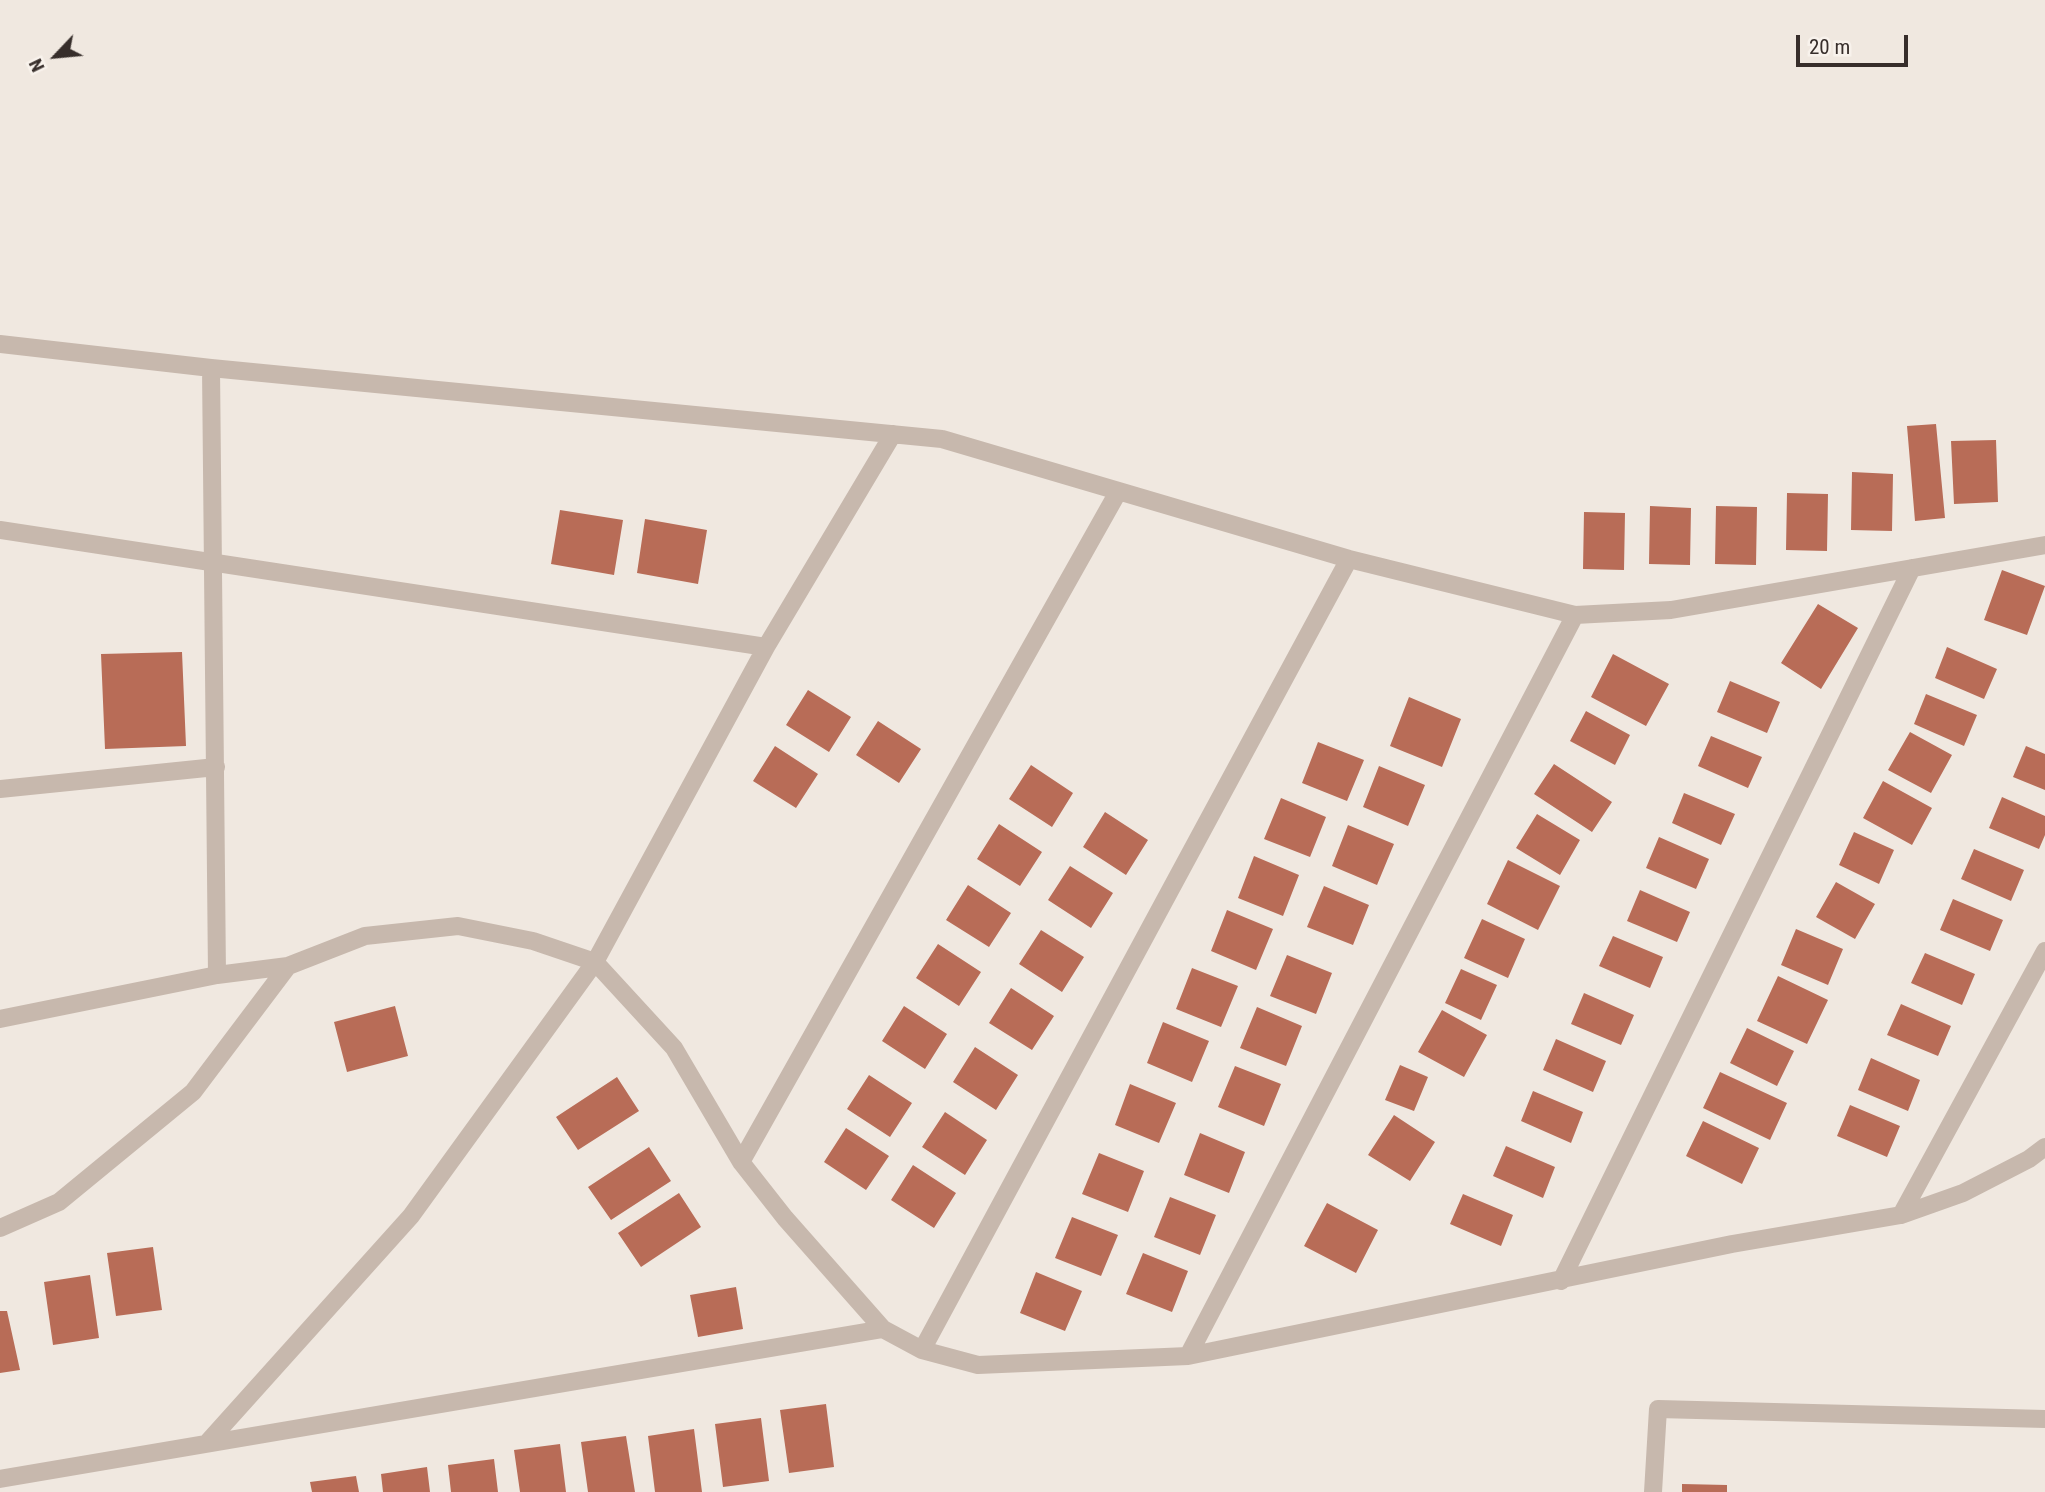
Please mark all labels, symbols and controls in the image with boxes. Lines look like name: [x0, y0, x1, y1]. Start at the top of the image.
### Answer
north arrow: [21, 21, 91, 91]
scale bar: [1800, 21, 1912, 65]
text: 20 m: [1809, 35, 1850, 59]
text: N: [24, 55, 50, 76]

